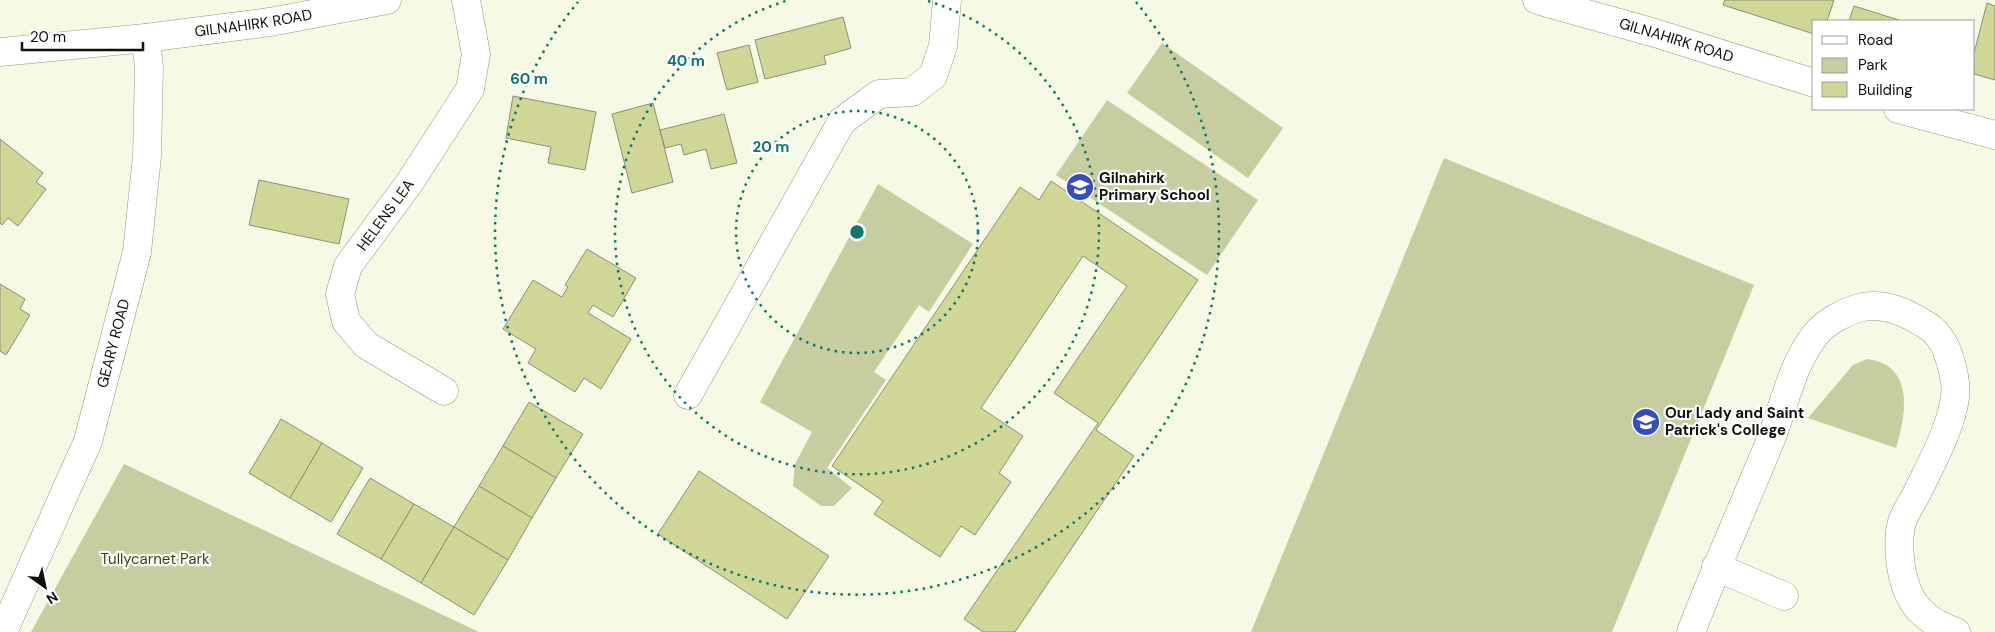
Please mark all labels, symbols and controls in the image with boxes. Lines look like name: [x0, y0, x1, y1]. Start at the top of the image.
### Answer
street label: GILNAHIRK ROAD: [193, 4, 314, 42]
street label: GILNAHIRK ROAD: [1617, 13, 1736, 67]
scale bar: [22, 20, 144, 52]
legend: [1812, 20, 1975, 110]
text: 20 m: [30, 27, 66, 47]
text: Road: [1858, 30, 1893, 50]
text: 40 m: [667, 51, 705, 71]
text: Park: [1858, 55, 1888, 75]
text: 60 m: [510, 69, 548, 89]
text: Building: [1858, 80, 1913, 100]
text: 20 m: [753, 137, 789, 157]
place label: Gilnahirk Primary School: [1099, 168, 1210, 205]
school or university icon: Gilnahirk Primary School: [1065, 172, 1095, 202]
street label: HELENS LEA: [353, 175, 419, 255]
centre of rings: [848, 223, 866, 241]
street label: GEARY ROAD: [92, 297, 134, 390]
place label: Our Lady and Saint Patrick's College: [1665, 403, 1804, 440]
school or university icon: Our Lady and Saint Patrick's College: [1631, 407, 1661, 437]
park label: Tullycarnet Park: [100, 549, 210, 569]
north arrow: [20, 562, 70, 612]
text: N: [43, 588, 61, 608]

